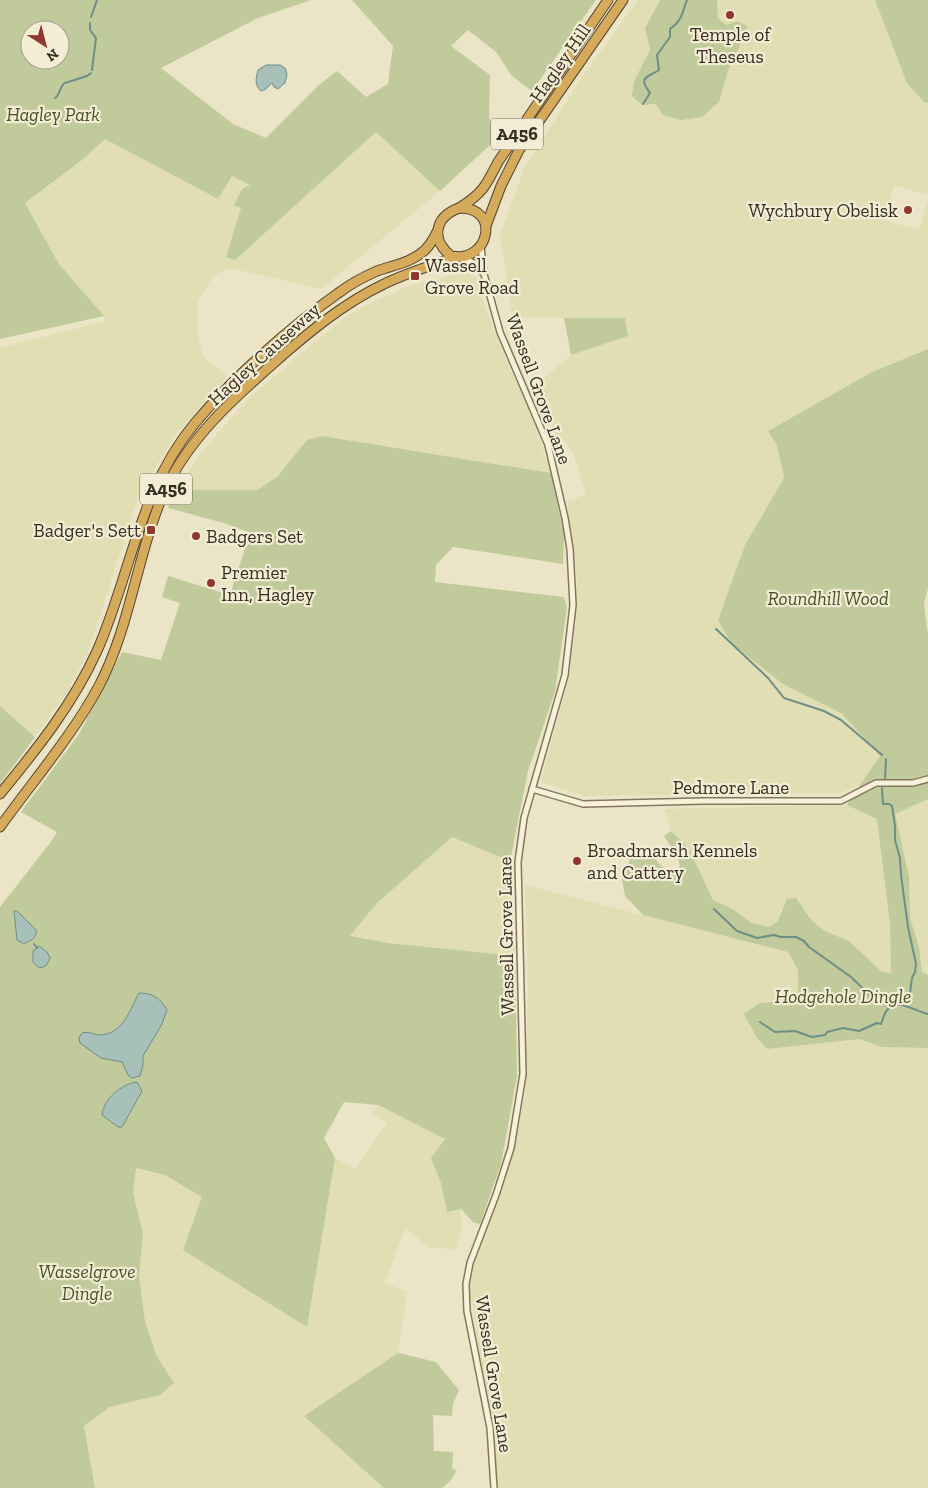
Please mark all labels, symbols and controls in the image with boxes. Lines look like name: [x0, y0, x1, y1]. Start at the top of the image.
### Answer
marker: Temple of Theseus: [724, 9, 736, 21]
street label: Hagley Hill: [525, 19, 595, 107]
north arrow: [20, 20, 70, 70]
place label: Temple of Theseus: [690, 23, 772, 68]
text: N: [43, 45, 62, 65]
park label: Hagley Park: [6, 103, 100, 126]
road number: A456: [491, 118, 543, 150]
place label: Wychbury Obelisk: [748, 199, 898, 222]
marker: Wychbury Obelisk: [902, 204, 914, 216]
place label: Wassell Grove Road: [425, 254, 520, 299]
marker: Wassell Grove Road: [409, 270, 421, 282]
street label: Hagley Causeway: [203, 297, 325, 410]
street label: Wassell Grove Lane: [501, 311, 577, 468]
road number: A456: [140, 474, 192, 504]
place label: Badger's Sett: [33, 519, 141, 542]
marker: Badger's Sett: [145, 524, 157, 536]
place label: Badgers Set: [206, 525, 303, 548]
marker: Badgers Set: [190, 530, 202, 542]
place label: Premier Inn, Hagley: [221, 561, 314, 606]
marker: Premier Inn, Hagley: [205, 577, 217, 589]
park label: Roundhill Wood: [767, 587, 889, 610]
street label: Pedmore Lane: [673, 776, 789, 799]
place label: Broadmarsh Kennels and Cattery: [587, 839, 757, 884]
marker: Broadmarsh Kennels and Cattery: [571, 855, 583, 867]
street label: Wassell Grove Lane: [493, 856, 519, 1015]
park label: Hodgehole Dingle: [775, 985, 911, 1008]
park label: Wasselgrove Dingle: [39, 1260, 136, 1305]
street label: Wassell Grove Lane: [470, 1294, 518, 1454]

